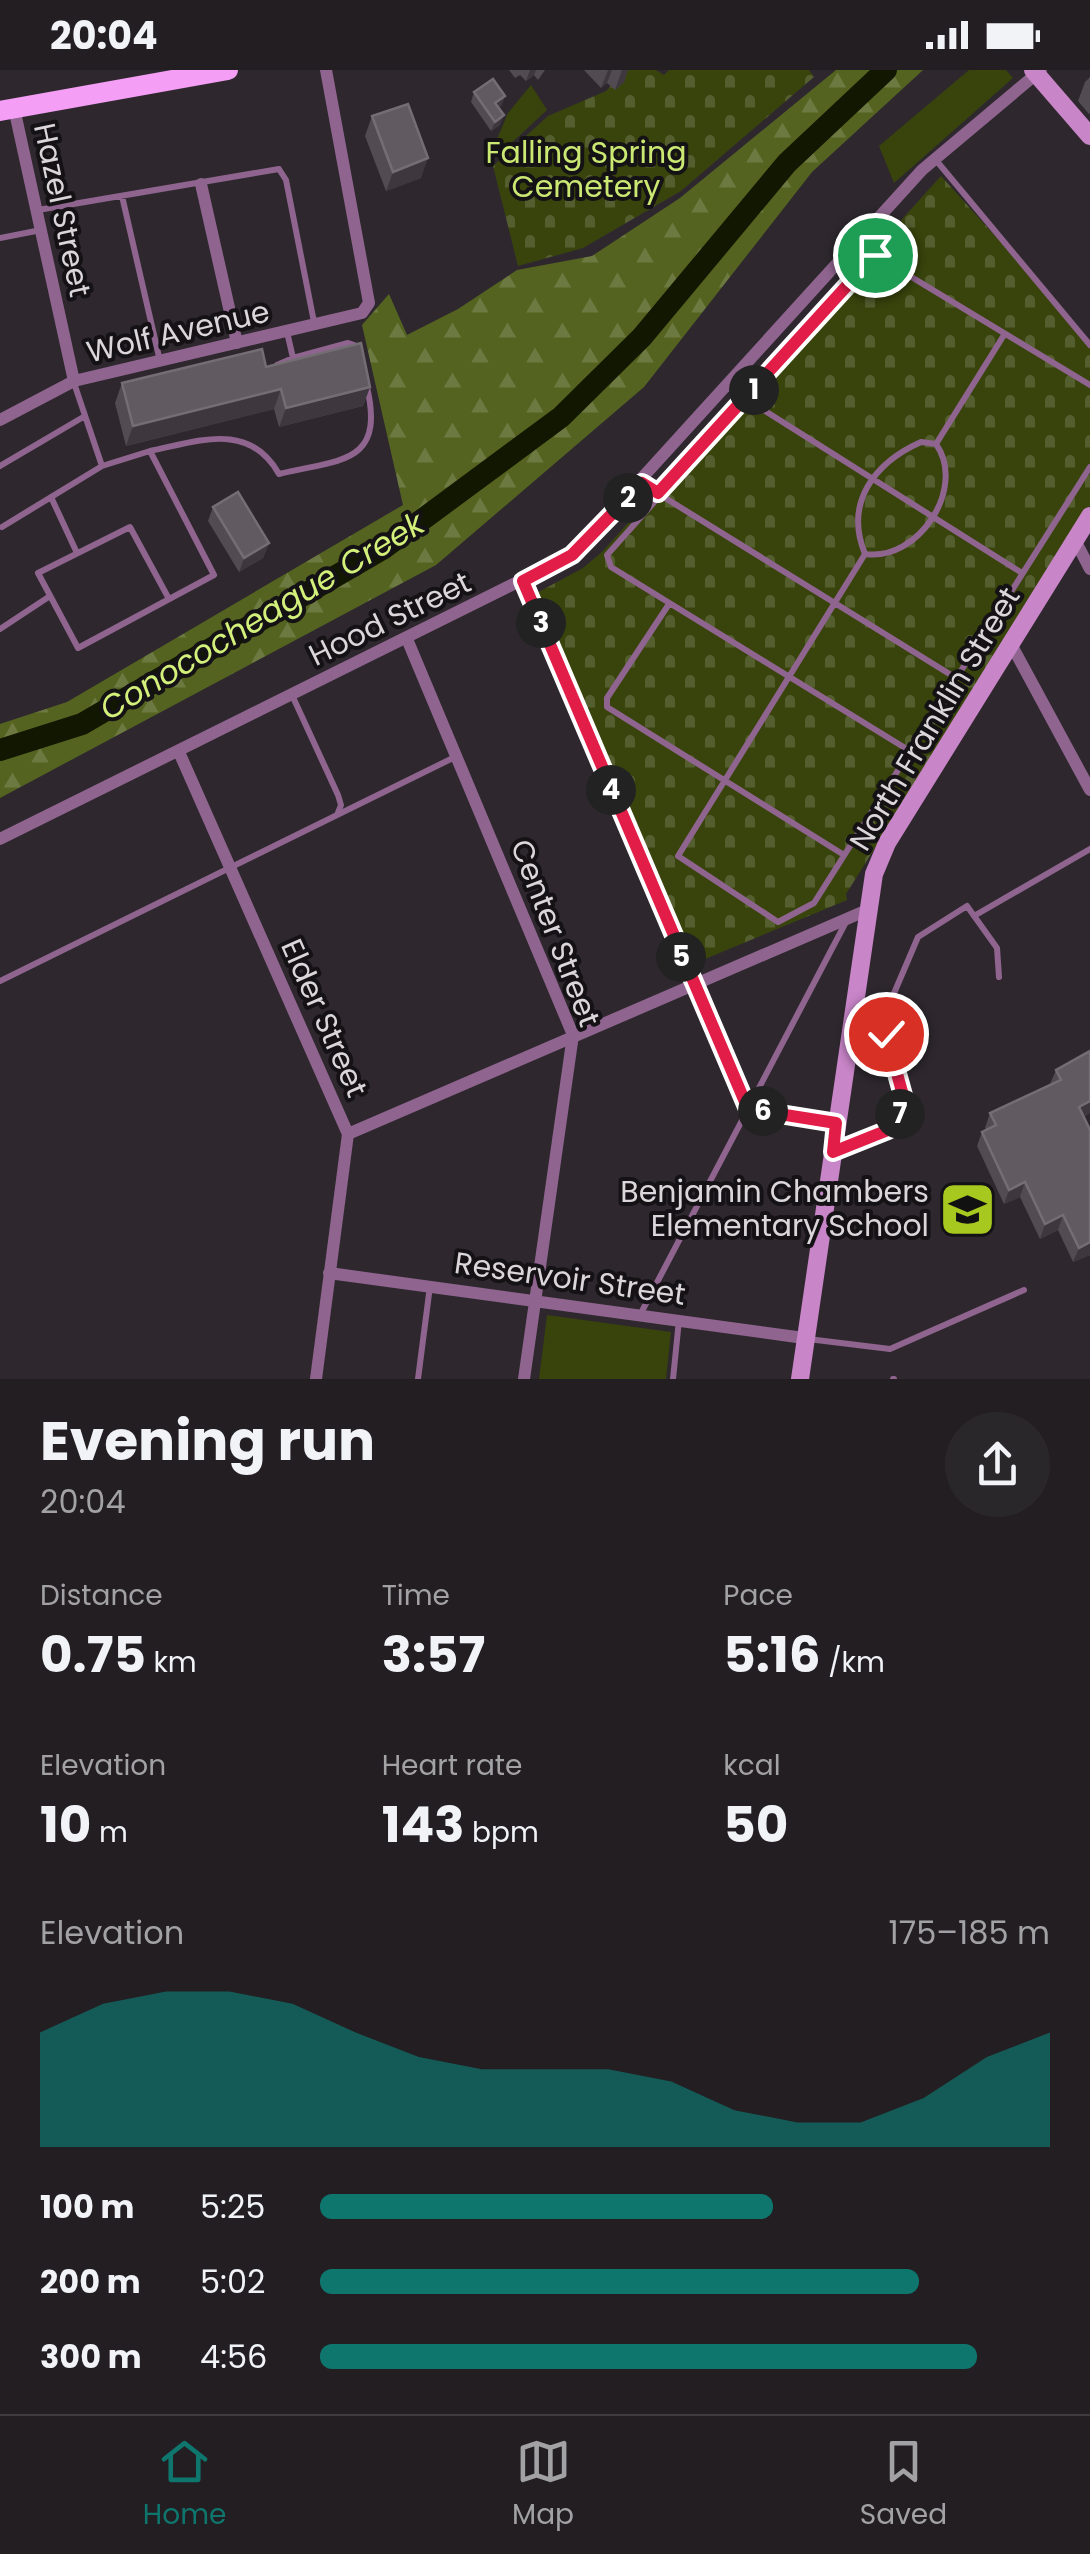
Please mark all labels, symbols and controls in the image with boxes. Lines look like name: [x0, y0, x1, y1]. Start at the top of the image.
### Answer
text: 20:04: [50, 9, 158, 62]
street label: Hazel Street: [23, 119, 102, 301]
park label: Falling Spring Cemetery: [486, 131, 686, 208]
pin: [833, 213, 918, 298]
icon: arrive: [848, 228, 903, 283]
street label: Wolf Avenue: [82, 290, 274, 373]
pin: 1: [729, 365, 779, 415]
text: 1: [749, 370, 759, 409]
pin: 2: [603, 473, 653, 523]
text: 2: [620, 478, 636, 517]
water label: Conococheague Creek: [91, 500, 434, 731]
street label: Hood Street: [302, 561, 478, 676]
street label: North Franklin Street: [839, 579, 1030, 859]
pin: 3: [516, 598, 566, 648]
text: 3: [533, 603, 549, 642]
pin: 4: [586, 765, 636, 815]
text: 4: [602, 770, 620, 809]
street label: Center Street: [500, 833, 611, 1033]
street label: Elder Street: [271, 932, 378, 1104]
pin: 5: [656, 932, 706, 982]
text: 5: [672, 937, 690, 976]
pin: [844, 992, 929, 1077]
icon: check: [859, 1007, 914, 1062]
pin: 6: [738, 1086, 788, 1136]
pin: 7: [875, 1089, 925, 1139]
text: 6: [754, 1091, 772, 1130]
text: 7: [893, 1094, 907, 1133]
place label: Benjamin Chambers Elementary School: [620, 1170, 929, 1247]
school or university icon: Benjamin Chambers Elementary School: [938, 1179, 998, 1239]
street label: Reservoir Street: [452, 1241, 688, 1316]
text: Evening run: [40, 1402, 375, 1479]
button: share: [945, 1412, 1050, 1517]
text: 20:04: [40, 1479, 126, 1524]
text: Distance: [40, 1576, 163, 1615]
text: Time: [382, 1576, 450, 1615]
text: Pace: [723, 1576, 793, 1615]
text: 0.75: [40, 1619, 146, 1690]
text: 3:57: [382, 1619, 485, 1690]
text: 5:16: [723, 1619, 821, 1690]
text: km: [146, 1643, 197, 1682]
text: /km: [821, 1643, 885, 1682]
text: Elevation: [40, 1746, 166, 1785]
text: Heart rate: [382, 1746, 522, 1785]
text: kcal: [723, 1746, 781, 1785]
text: 10: [40, 1789, 91, 1860]
text: 143: [382, 1789, 465, 1860]
text: 50: [723, 1789, 788, 1860]
text: m: [91, 1813, 128, 1852]
text: bpm: [465, 1813, 539, 1852]
text: Elevation: [40, 1910, 184, 1955]
text: 175–185 m: [888, 1910, 1050, 1955]
text: 100 m: [40, 2184, 134, 2229]
text: 5:25: [200, 2184, 265, 2229]
text: 200 m: [40, 2259, 141, 2304]
text: 5:02: [200, 2259, 265, 2304]
text: 300 m: [40, 2334, 142, 2379]
text: 4:56: [200, 2334, 267, 2379]
tab: Home: [143, 2434, 226, 2536]
tab: Map: [512, 2434, 574, 2536]
tab: Saved: [860, 2434, 947, 2536]

